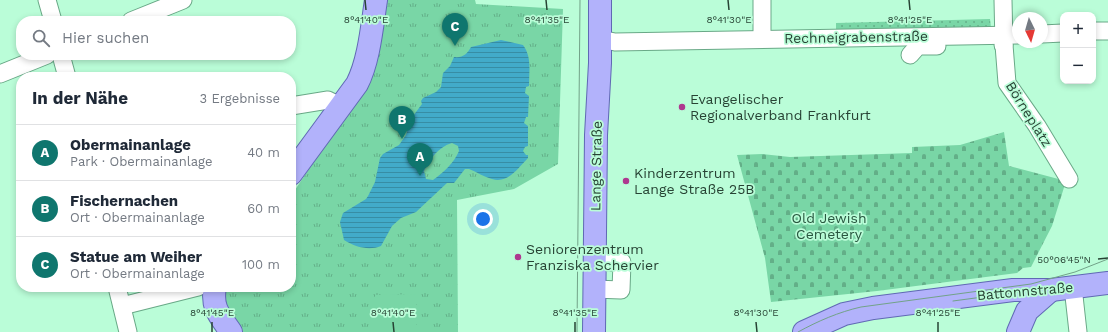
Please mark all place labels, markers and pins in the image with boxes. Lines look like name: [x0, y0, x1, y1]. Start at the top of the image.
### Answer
pin: C: [442, 13, 468, 46]
place label: Evangelischer Regionalverband Frankfurt: [690, 91, 871, 123]
marker: Evangelischer Regionalverband Frankfurt: [677, 102, 687, 112]
pin: B: [389, 106, 415, 139]
pin: A: [407, 143, 433, 176]
place label: Kinderzentrum Lange Straße 25B: [634, 165, 754, 197]
marker: Kinderzentrum Lange Straße 25B: [621, 176, 631, 186]
place label: Seniorenzentrum Franziska Schervier: [526, 241, 659, 273]
marker: Seniorenzentrum Franziska Schervier: [513, 252, 523, 262]

